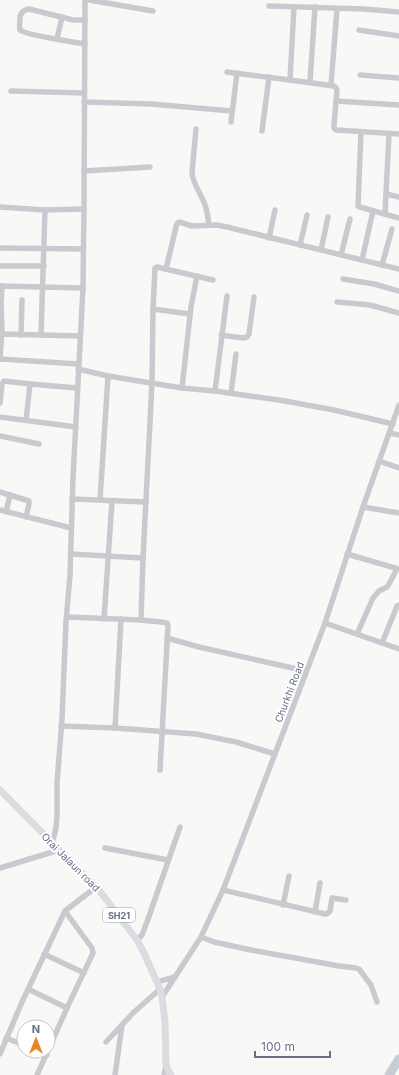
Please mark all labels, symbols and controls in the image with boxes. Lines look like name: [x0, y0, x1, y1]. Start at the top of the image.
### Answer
street label: Churkhi Road: [272, 660, 306, 724]
street label: Orai Jalaun road: [39, 830, 103, 894]
road number: SH21: [103, 908, 135, 922]
north arrow: [16, 1019, 56, 1059]
text: N: [32, 1022, 40, 1036]
scale bar: [255, 1033, 330, 1059]
text: 100 m: [261, 1039, 295, 1054]

